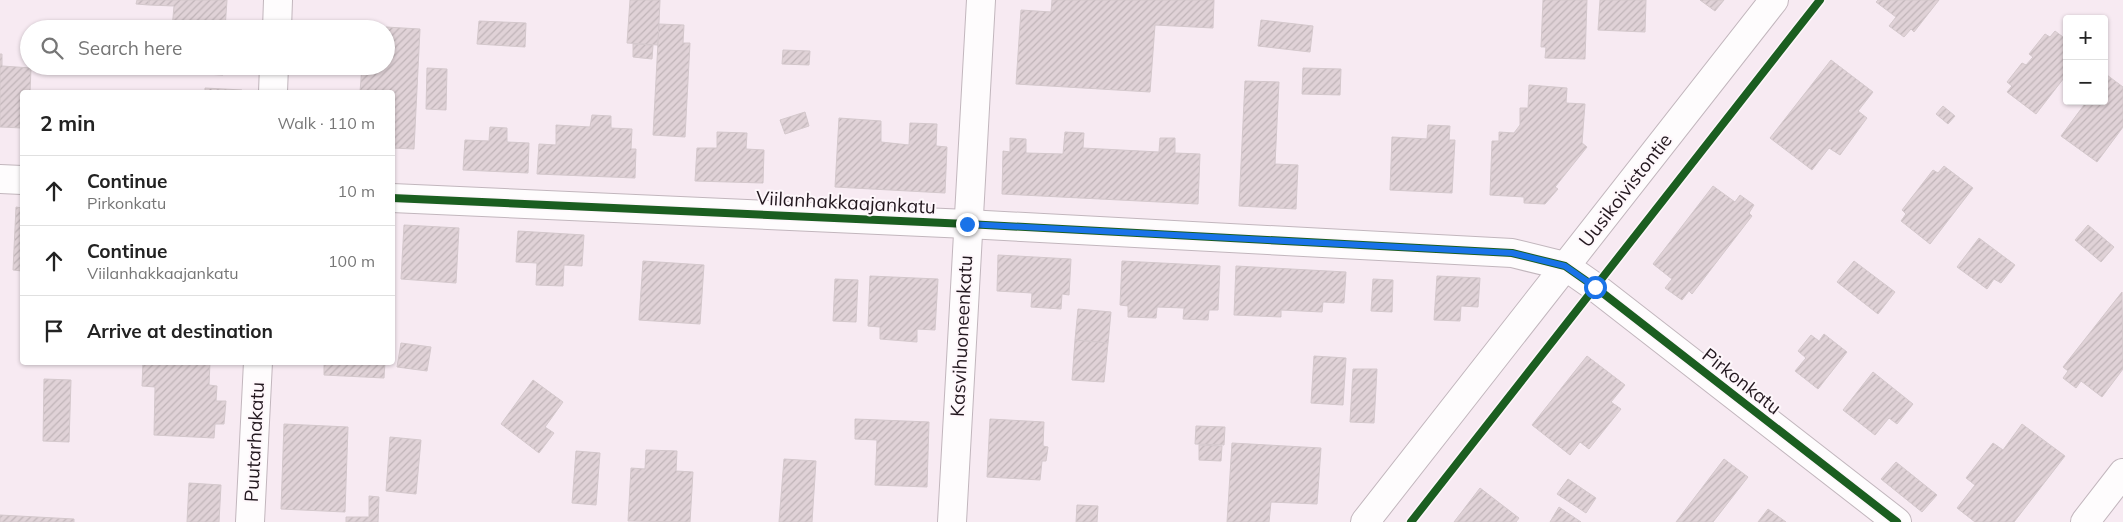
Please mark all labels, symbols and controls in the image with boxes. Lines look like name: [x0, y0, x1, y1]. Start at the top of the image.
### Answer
map controls: [2063, 15, 2108, 105]
button: +: [2063, 15, 2108, 60]
search box: [20, 20, 395, 75]
icon: search: [38, 34, 66, 62]
text: Search here: [78, 36, 182, 60]
button: −: [2063, 60, 2108, 105]
text: 2 min: [40, 110, 95, 136]
text: Walk · 110 m: [277, 113, 375, 133]
street label: Uusikoivistontie: [1573, 128, 1677, 252]
text: Continue: [87, 169, 167, 193]
icon: ahead: [40, 177, 68, 205]
text: 10 m: [338, 181, 375, 201]
street label: Viilanhakkaajankatu: [756, 185, 936, 219]
text: Pirkonkatu: [87, 193, 166, 213]
route end: [956, 213, 979, 236]
text: Continue: [87, 239, 167, 263]
icon: ahead: [40, 247, 68, 275]
text: 100 m: [328, 251, 375, 271]
street label: Kasvihuoneenkatu: [945, 255, 977, 417]
text: Viilanhakkaajankatu: [87, 263, 239, 283]
route start: [1584, 276, 1607, 299]
icon: arrive: [40, 317, 68, 345]
text: Arrive at destination: [87, 319, 273, 343]
street label: Pirkonkatu: [1698, 343, 1786, 419]
street label: Puutarhakatu: [239, 381, 269, 503]

